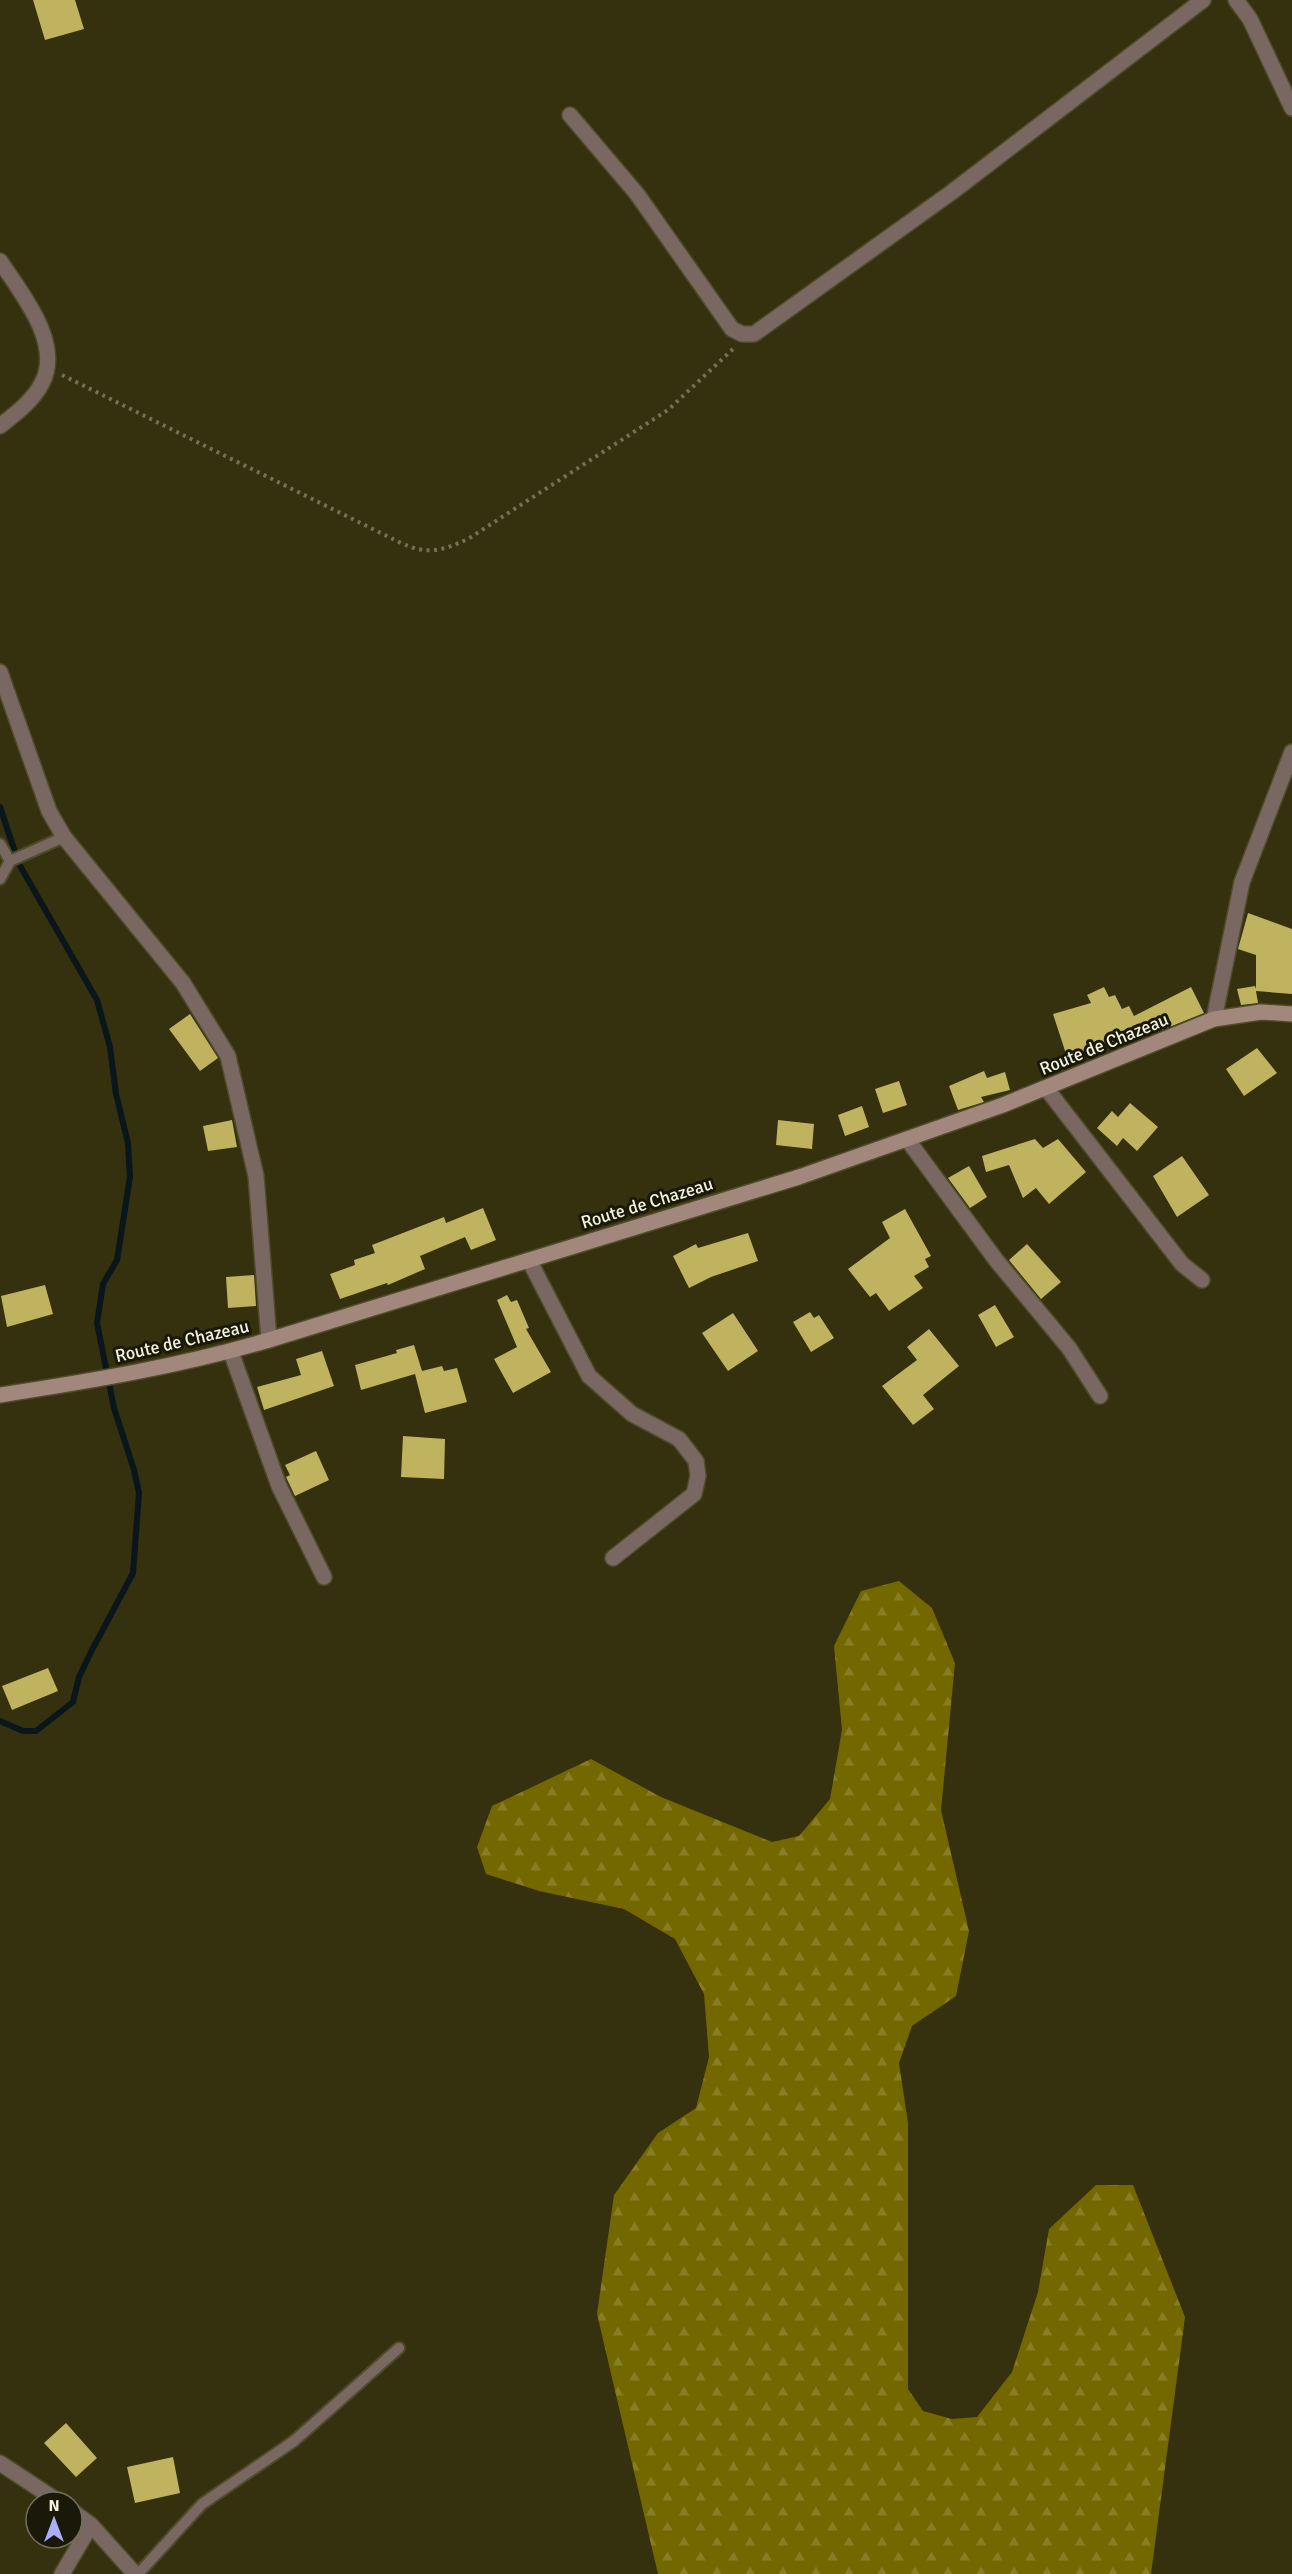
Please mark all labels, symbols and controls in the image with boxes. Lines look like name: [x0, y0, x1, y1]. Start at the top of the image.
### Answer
street label: Route de Chazeau: [1036, 1008, 1172, 1080]
street label: Route de Chazeau: [578, 1172, 716, 1234]
street label: Route de Chazeau: [113, 1315, 251, 1367]
north arrow: [24, 2490, 84, 2550]
text: N: [48, 2496, 60, 2516]

